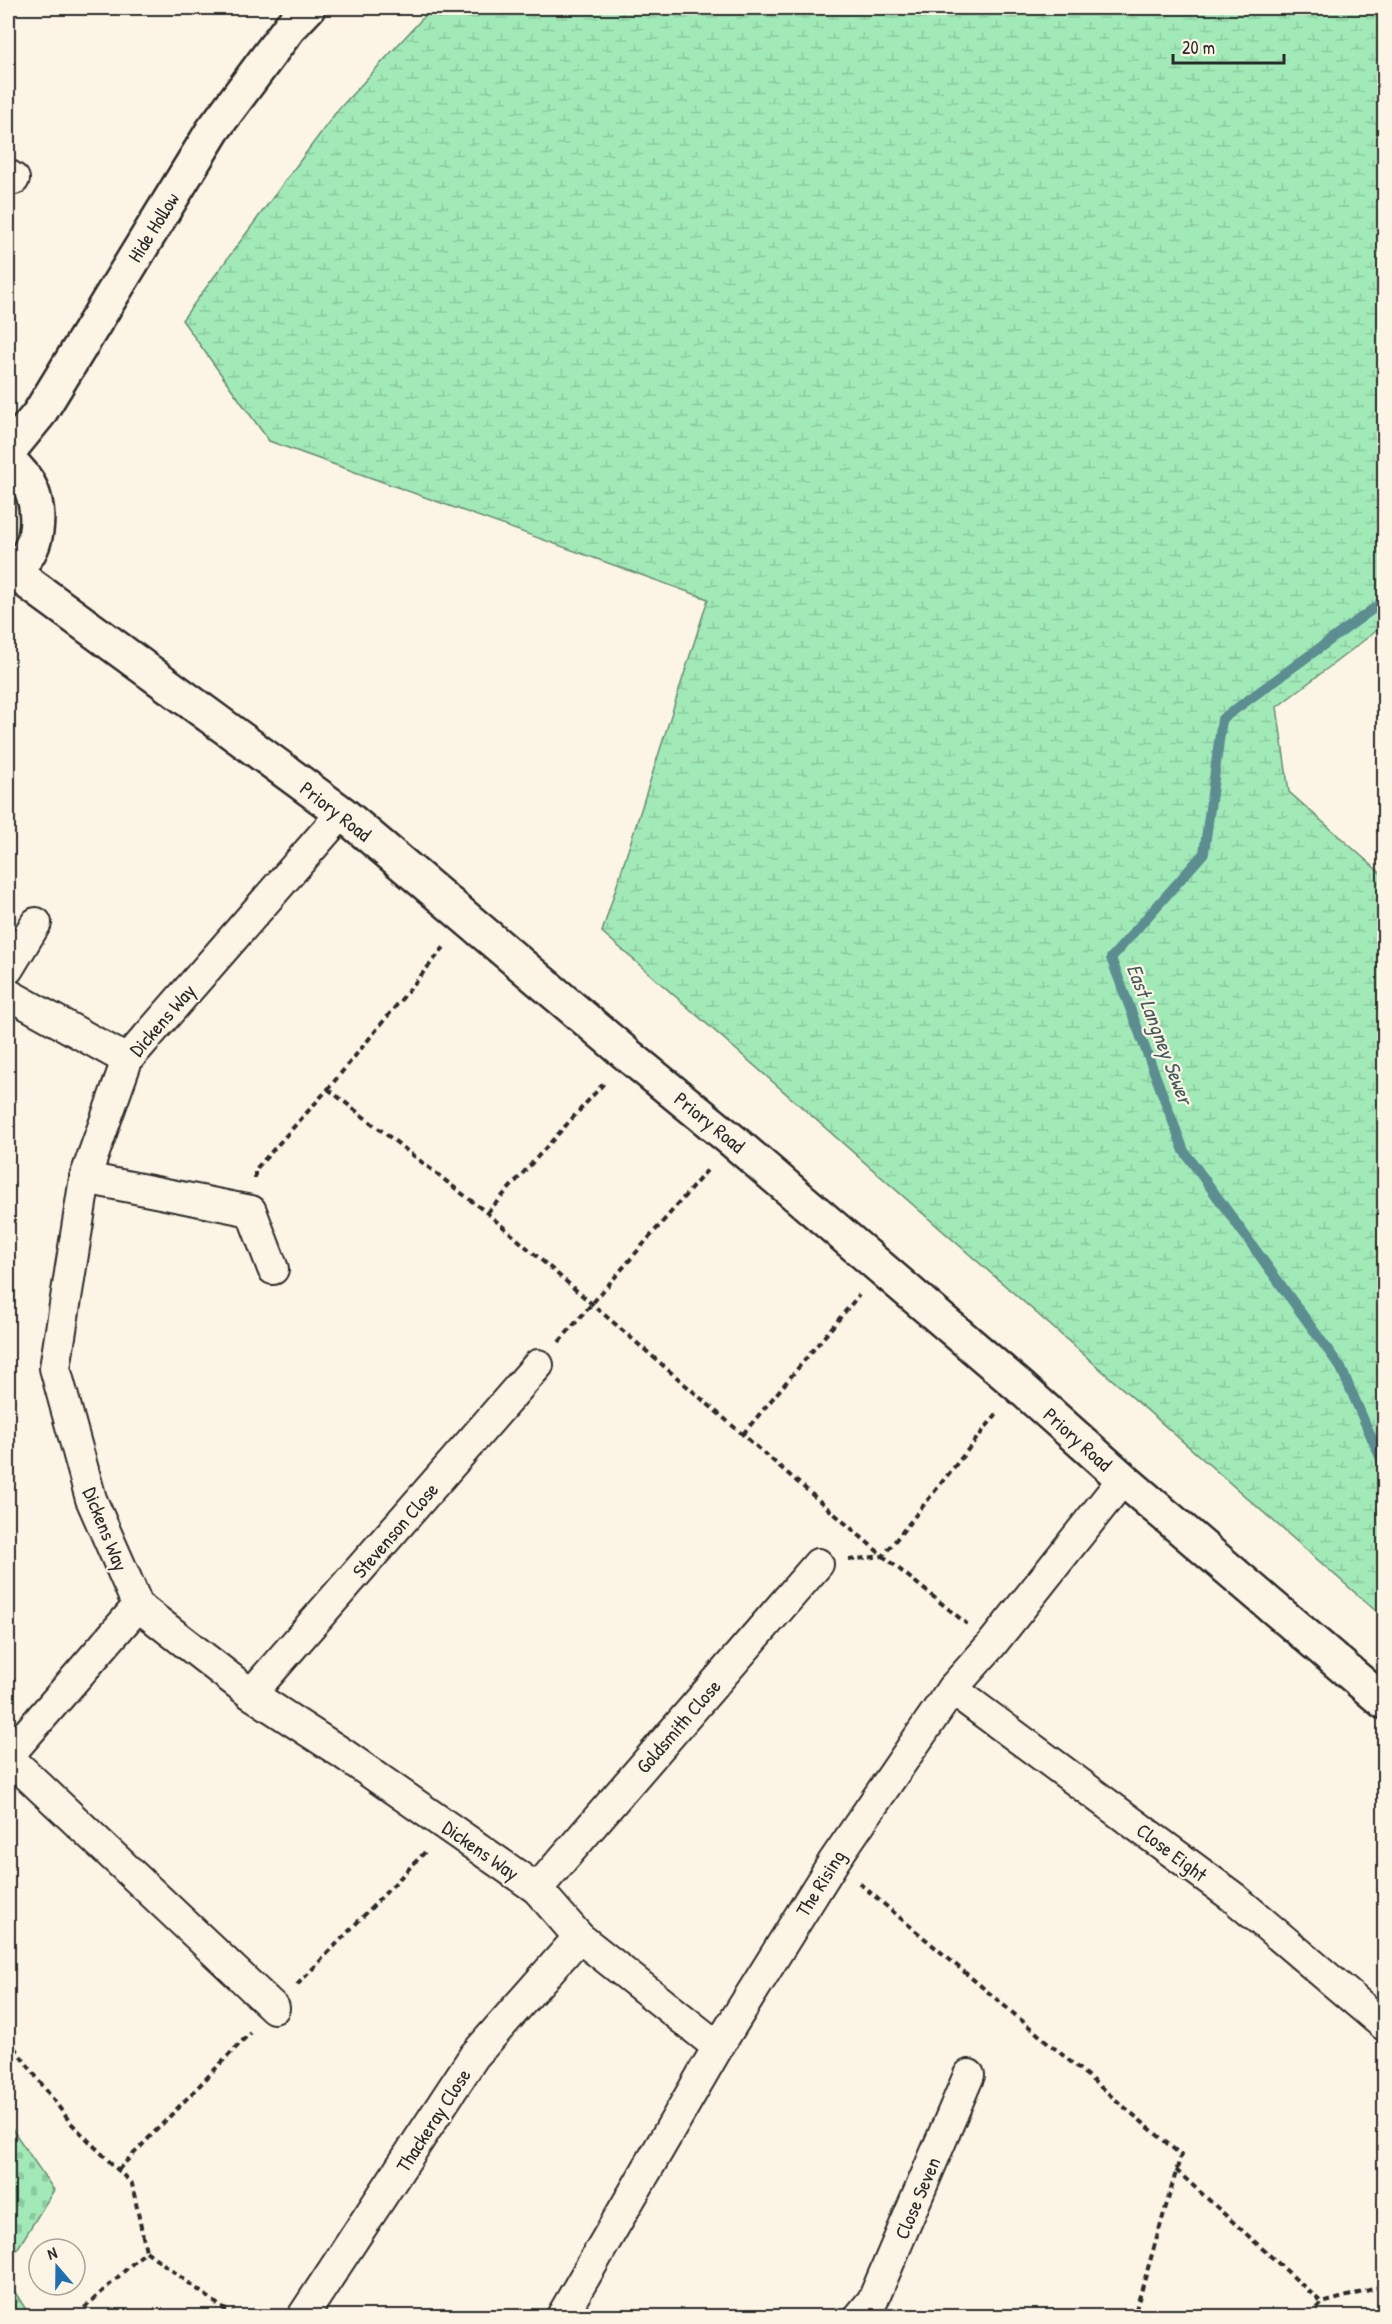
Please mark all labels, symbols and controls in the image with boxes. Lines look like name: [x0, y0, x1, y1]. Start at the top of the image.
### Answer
scale bar: [1173, 27, 1284, 65]
text: 20 m: [1182, 35, 1215, 60]
street label: Hide Hollow: [121, 187, 185, 267]
street label: Priory Road: [295, 775, 377, 847]
water label: East Langney Sewer: [1120, 960, 1201, 1111]
street label: Dickens Way: [123, 978, 201, 1062]
street label: Priory Road: [669, 1085, 751, 1159]
street label: Priory Road: [1038, 1401, 1118, 1477]
street label: Stevenson Close: [346, 1476, 444, 1584]
street label: Dickens Way: [77, 1483, 135, 1575]
street label: Goldsmith Close: [630, 1673, 726, 1779]
street label: Dickens Way: [437, 1814, 525, 1886]
street label: Close Eight: [1131, 1817, 1214, 1888]
street label: The Rising: [789, 1844, 851, 1922]
street label: Thackeray Close: [389, 2063, 477, 2177]
street label: Close Seven: [888, 2153, 946, 2243]
north arrow: [27, 2237, 87, 2297]
text: N: [44, 2241, 60, 2265]

